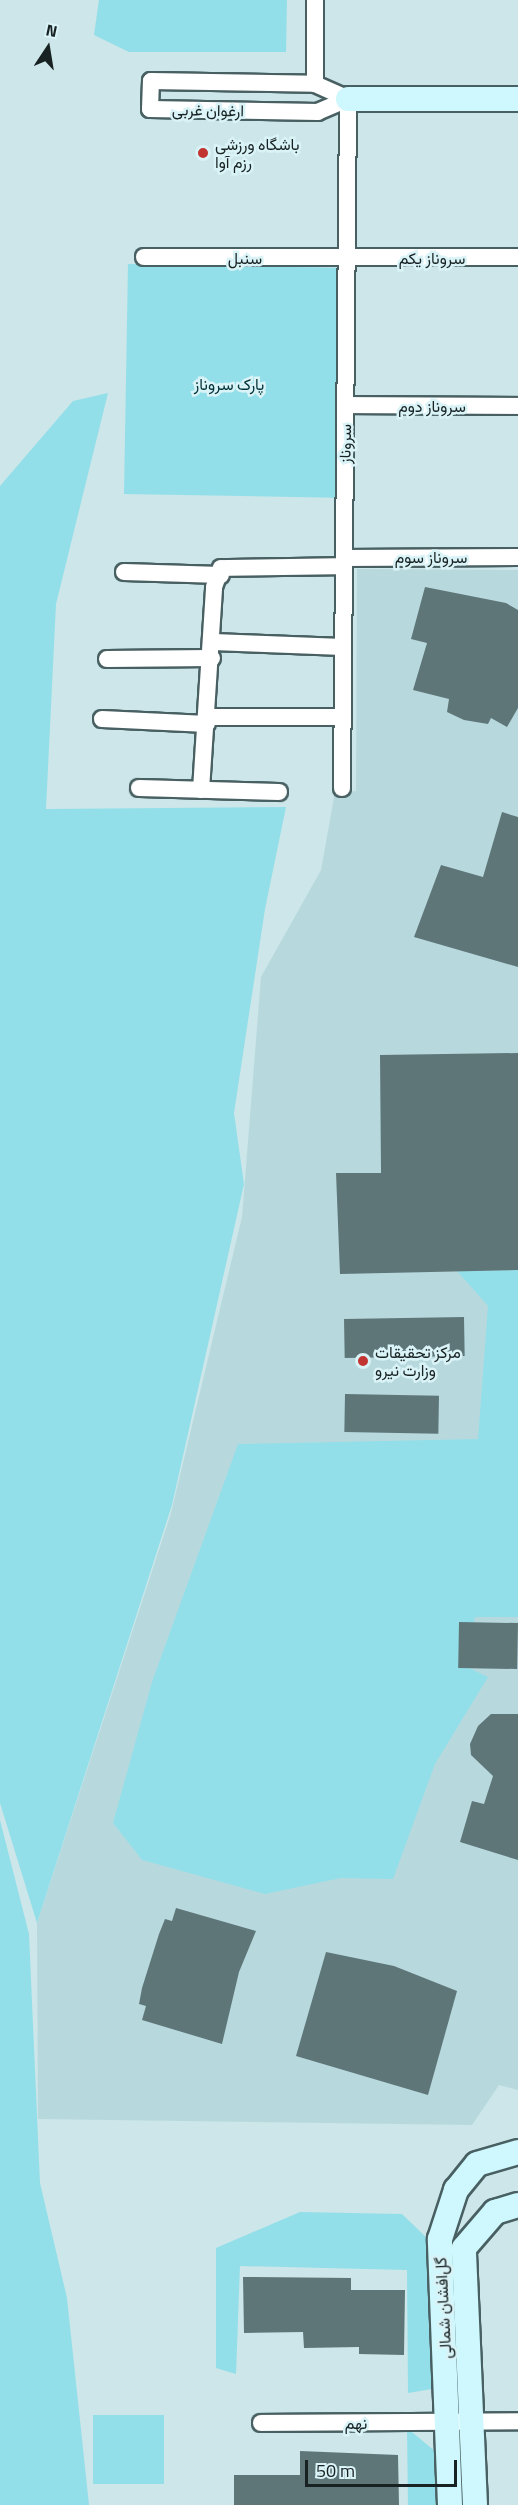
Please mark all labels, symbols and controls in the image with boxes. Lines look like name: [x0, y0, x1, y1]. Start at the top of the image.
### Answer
north arrow: [18, 18, 78, 78]
text: N: [44, 18, 60, 43]
street label: ارغوان غربی: [172, 100, 244, 120]
place label: باشگاه ورزشی رزم آوا: [215, 134, 299, 172]
marker: باشگاه ورزشی رزم آوا: [196, 146, 210, 160]
street label: سنبل: [228, 248, 262, 268]
street label: سروناز یکم: [399, 248, 465, 268]
park label: پارک سروناز: [194, 374, 264, 394]
street label: سروناز دوم: [398, 396, 466, 416]
street label: سروناز: [335, 424, 355, 464]
street label: سروناز سوم: [395, 547, 467, 567]
place label: مرکز تحقیقات وزارت نیرو: [375, 1342, 461, 1380]
marker: مرکز تحقیقات وزارت نیرو: [356, 1354, 370, 1368]
street label: گل‌افشان شمالی: [431, 2257, 455, 2359]
street label: نهم: [345, 2413, 367, 2433]
scale bar: [308, 2448, 460, 2486]
text: 50 m: [316, 2457, 355, 2484]

